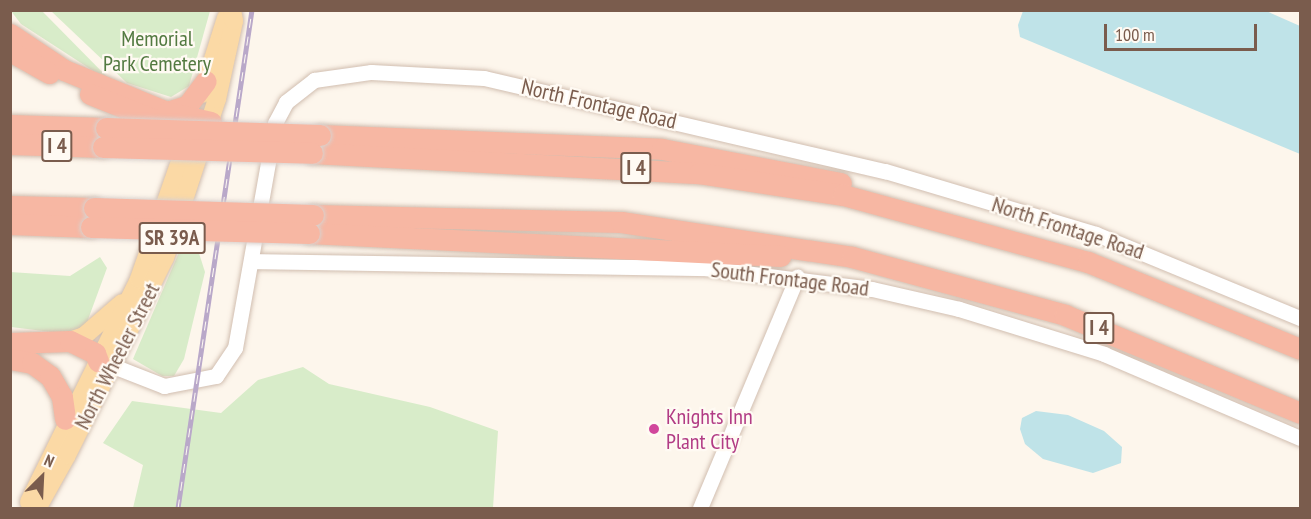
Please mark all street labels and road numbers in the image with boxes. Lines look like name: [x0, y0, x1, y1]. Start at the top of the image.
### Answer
street label: North Frontage Road: [519, 73, 679, 135]
road number: I 4: [40, 128, 74, 164]
road number: I 4: [620, 150, 652, 186]
street label: North Frontage Road: [989, 191, 1147, 265]
road number: SR 39A: [138, 220, 207, 256]
street label: South Frontage Road: [710, 256, 870, 302]
street label: North Wheeler Street: [69, 278, 165, 434]
road number: I 4: [1082, 310, 1116, 346]

